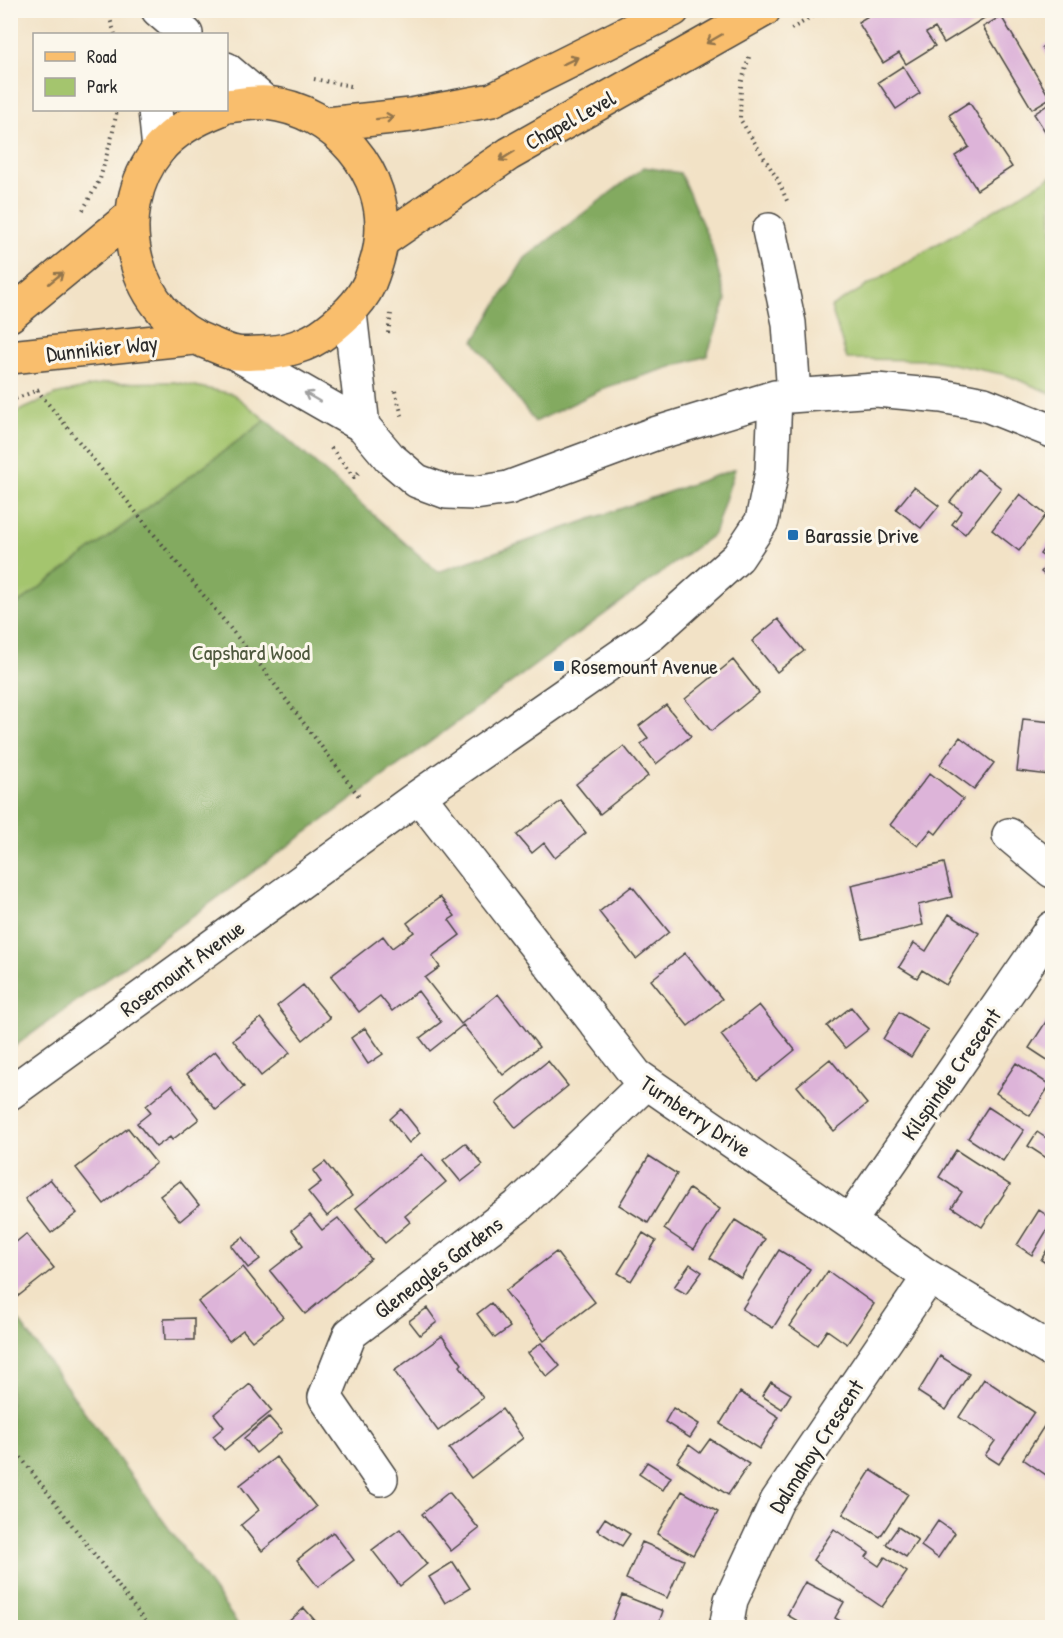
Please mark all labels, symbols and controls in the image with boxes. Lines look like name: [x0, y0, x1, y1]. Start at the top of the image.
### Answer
legend: [33, 33, 228, 111]
one-way arrow: [705, 34, 723, 45]
text: Road: [87, 44, 117, 69]
one-way arrow: [560, 55, 578, 67]
text: Park: [87, 74, 118, 99]
street label: Chapel Level: [519, 83, 621, 157]
one-way arrow: [375, 112, 395, 123]
one-way arrow: [499, 150, 516, 162]
one-way arrow: [48, 271, 63, 285]
street label: Dunnikier Way: [45, 327, 159, 369]
one-way arrow: [304, 390, 321, 402]
place label: Barassie Drive: [805, 520, 919, 550]
marker: Barassie Drive: [786, 528, 800, 542]
park label: Capshard Wood: [192, 637, 311, 667]
place label: Rosemount Avenue: [571, 651, 718, 681]
marker: Rosemount Avenue: [552, 659, 566, 673]
street label: Rosemount Avenue: [114, 913, 251, 1023]
street label: Kilspindie Crescent: [894, 1002, 1008, 1146]
street label: Turnberry Drive: [635, 1068, 758, 1164]
street label: Gleneagles Gardens: [368, 1209, 508, 1325]
street label: Dalmahoy Crescent: [762, 1373, 871, 1519]

